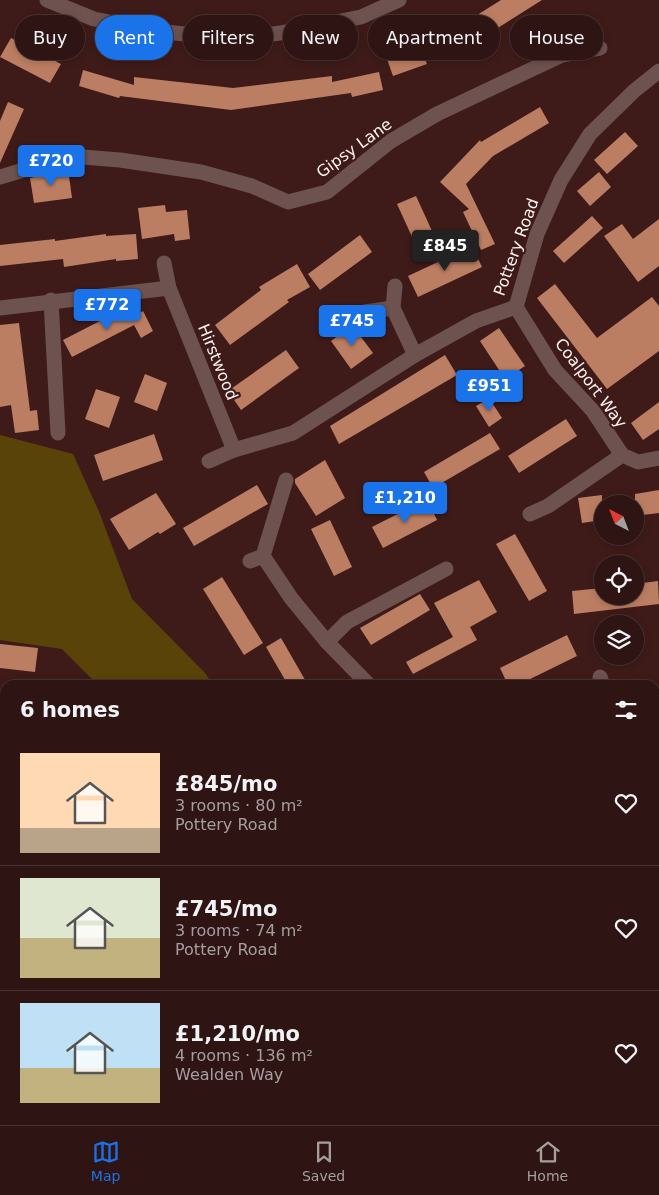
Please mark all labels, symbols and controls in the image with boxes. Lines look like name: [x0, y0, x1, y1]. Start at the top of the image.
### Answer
chip: Buy: [15, 15, 85, 60]
chip: Rent: [95, 15, 173, 60]
chip: Filters: [183, 15, 273, 60]
chip: New: [283, 15, 358, 60]
chip: Apartment: [368, 15, 500, 60]
chip: House: [510, 15, 603, 60]
street label: Gipsy Lane: [313, 114, 395, 182]
pin: £720: [21, 144, 81, 187]
text: £720: [29, 151, 73, 170]
street label: Pottery Road: [490, 196, 542, 298]
pin: £845: [415, 230, 475, 272]
text: £845: [423, 236, 467, 255]
pin: £772: [77, 288, 137, 331]
text: £772: [85, 295, 129, 314]
pin: £745: [322, 304, 382, 347]
text: £745: [330, 311, 374, 330]
street label: Hirstwood: [194, 321, 242, 403]
street label: Coalport Way: [551, 334, 631, 432]
pin: £951: [459, 370, 519, 412]
text: £951: [467, 376, 511, 395]
pin: £1,210: [364, 482, 446, 524]
text: £1,210: [374, 488, 436, 507]
north arrow: [594, 495, 644, 545]
map controls: [594, 495, 644, 665]
button: locate: [594, 555, 644, 605]
button: layers: [594, 615, 644, 665]
icon: filters: [612, 696, 640, 724]
text: 6 homes: [20, 698, 120, 722]
text: £845/mo: [175, 772, 277, 796]
icon: home: [60, 773, 120, 833]
icon: heart: [612, 789, 640, 817]
text: 3 rooms · 80 m²: [175, 796, 303, 815]
text: Pottery Road: [175, 815, 278, 834]
text: £745/mo: [175, 897, 277, 921]
icon: home: [60, 898, 120, 958]
icon: heart: [612, 914, 640, 942]
text: 3 rooms · 74 m²: [175, 921, 303, 940]
text: Pottery Road: [175, 940, 278, 959]
text: £1,210/mo: [175, 1022, 300, 1046]
icon: home: [60, 1023, 120, 1083]
icon: heart: [612, 1039, 640, 1067]
text: 4 rooms · 136 m²: [175, 1046, 313, 1065]
text: Wealden Way: [175, 1065, 283, 1084]
tab: Map: [91, 1138, 120, 1184]
tab: Saved: [302, 1138, 345, 1184]
tab: Home: [527, 1138, 568, 1184]

